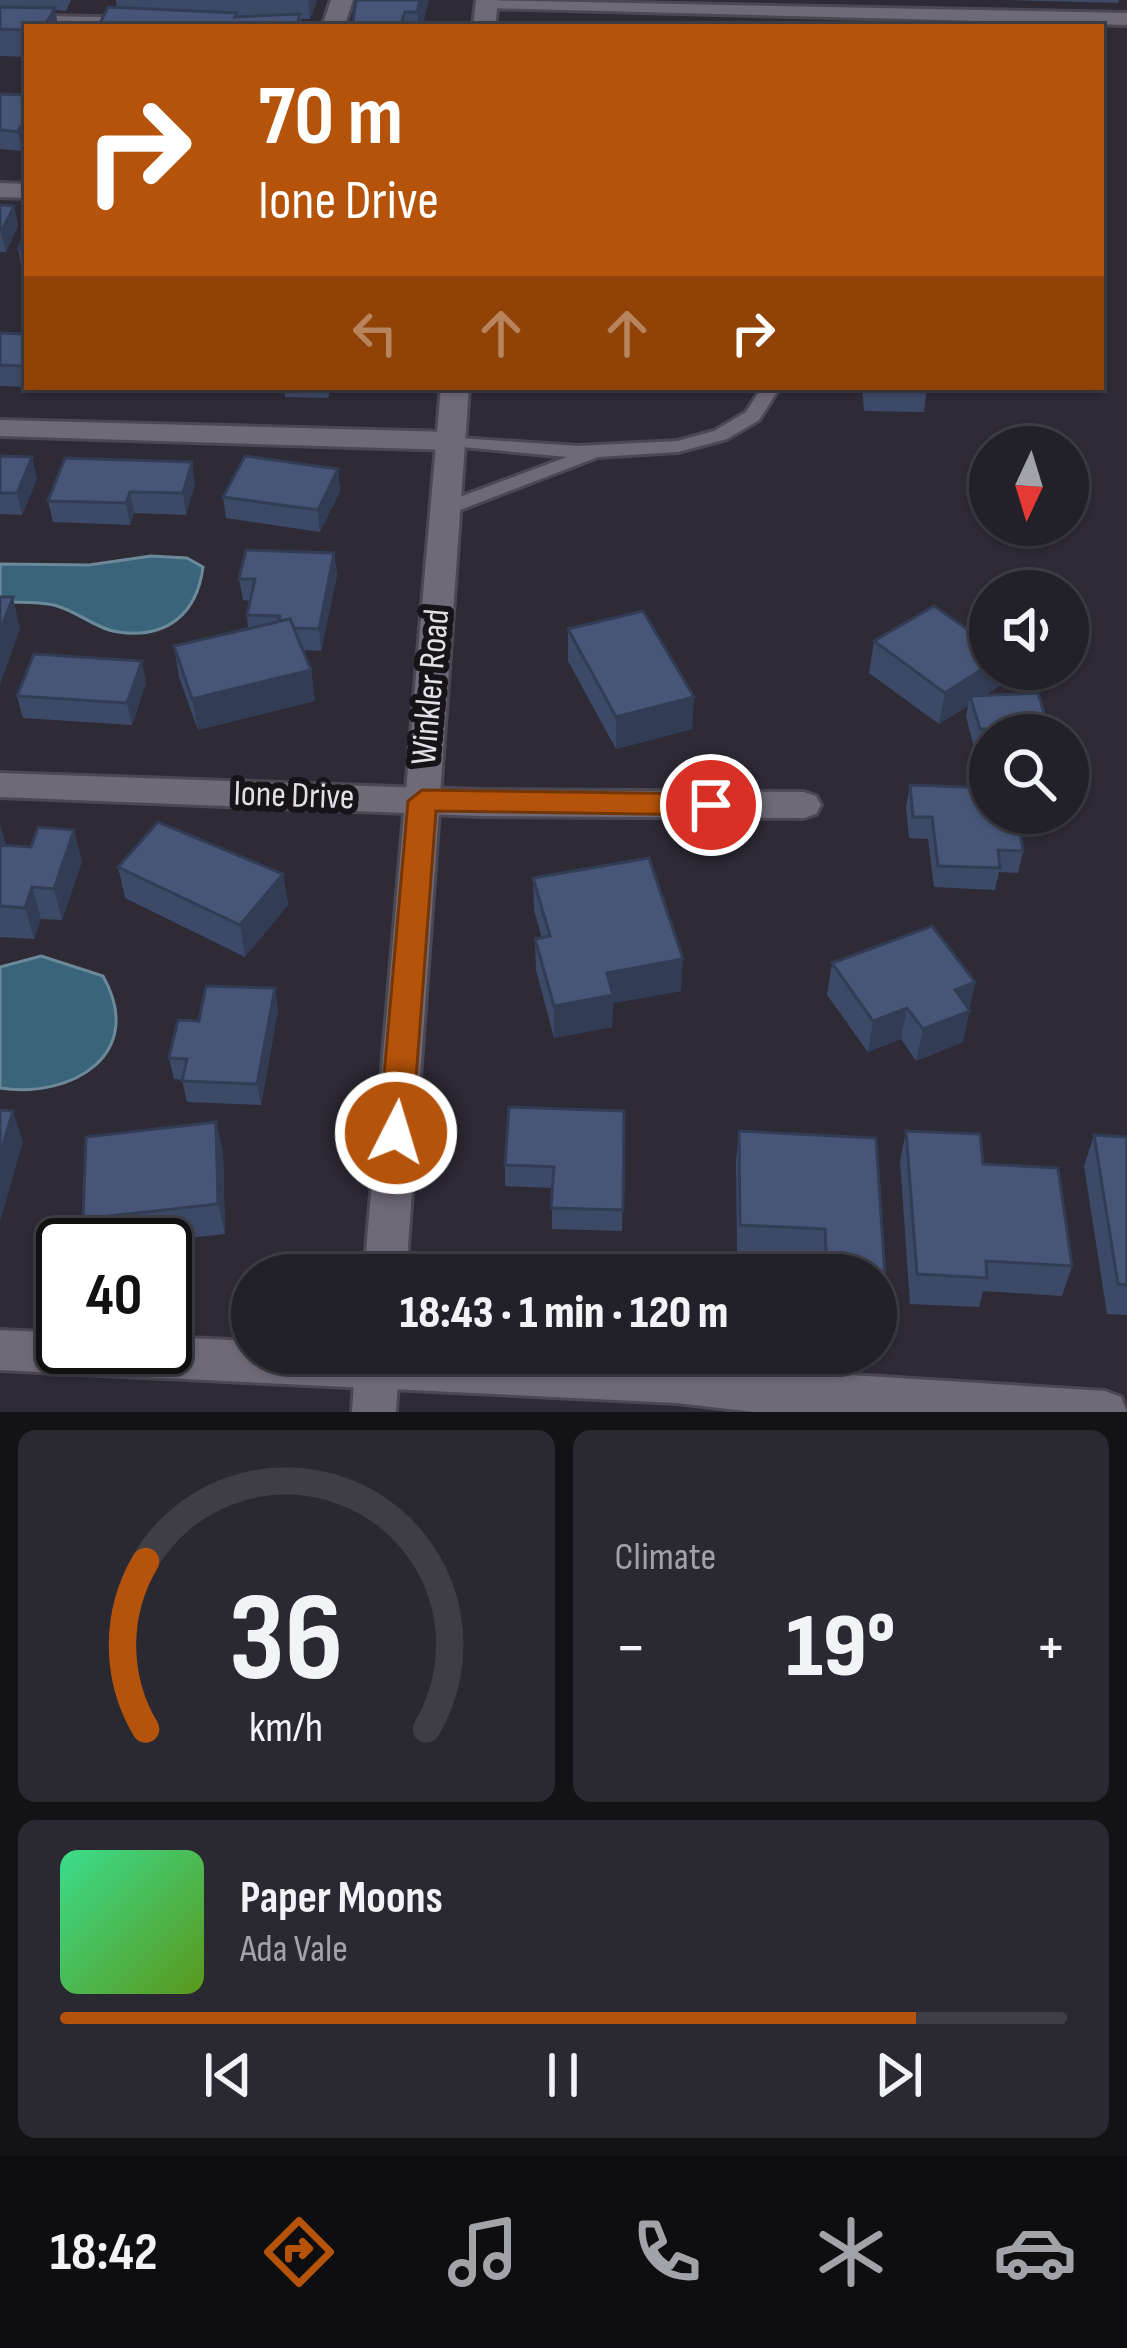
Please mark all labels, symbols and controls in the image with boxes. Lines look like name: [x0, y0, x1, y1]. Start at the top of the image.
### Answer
text: 70 m: [258, 67, 403, 168]
icon: right: [60, 72, 216, 228]
text: Ione Drive: [258, 169, 439, 234]
icon: left: [342, 300, 408, 366]
icon: ahead: [468, 300, 534, 366]
icon: ahead: [594, 300, 660, 366]
icon: right: [720, 300, 786, 366]
north arrow: [969, 426, 1089, 546]
map controls: [969, 426, 1089, 834]
button: sound: [969, 570, 1089, 690]
street label: Winkler Road: [403, 607, 459, 767]
button: search: [969, 714, 1089, 834]
pin: [660, 754, 762, 856]
street label: Ione Drive: [233, 772, 355, 820]
icon: arrive: [678, 772, 744, 838]
position arrow: [333, 1070, 459, 1196]
speed limit sign: 40: [36, 1218, 192, 1374]
text: 18:43 · 1 min · 120 m: [400, 1286, 728, 1341]
text: Climate: [615, 1534, 716, 1581]
text: 36: [229, 1566, 344, 1715]
text: 19°: [786, 1594, 896, 1702]
text: −: [615, 1609, 647, 1688]
text: +: [1035, 1609, 1067, 1688]
text: km/h: [249, 1702, 323, 1754]
text: Paper Moons: [240, 1871, 443, 1926]
text: Ada Vale: [240, 1926, 348, 1973]
icon: previous: [195, 2042, 261, 2108]
icon: pause: [530, 2042, 596, 2108]
icon: next: [866, 2042, 932, 2108]
icon: directions: [257, 2210, 341, 2294]
icon: music: [441, 2210, 525, 2294]
icon: phone: [625, 2210, 709, 2294]
icon: climate: [809, 2210, 893, 2294]
icon: car: [993, 2210, 1077, 2294]
text: 18:42: [50, 2220, 158, 2285]

